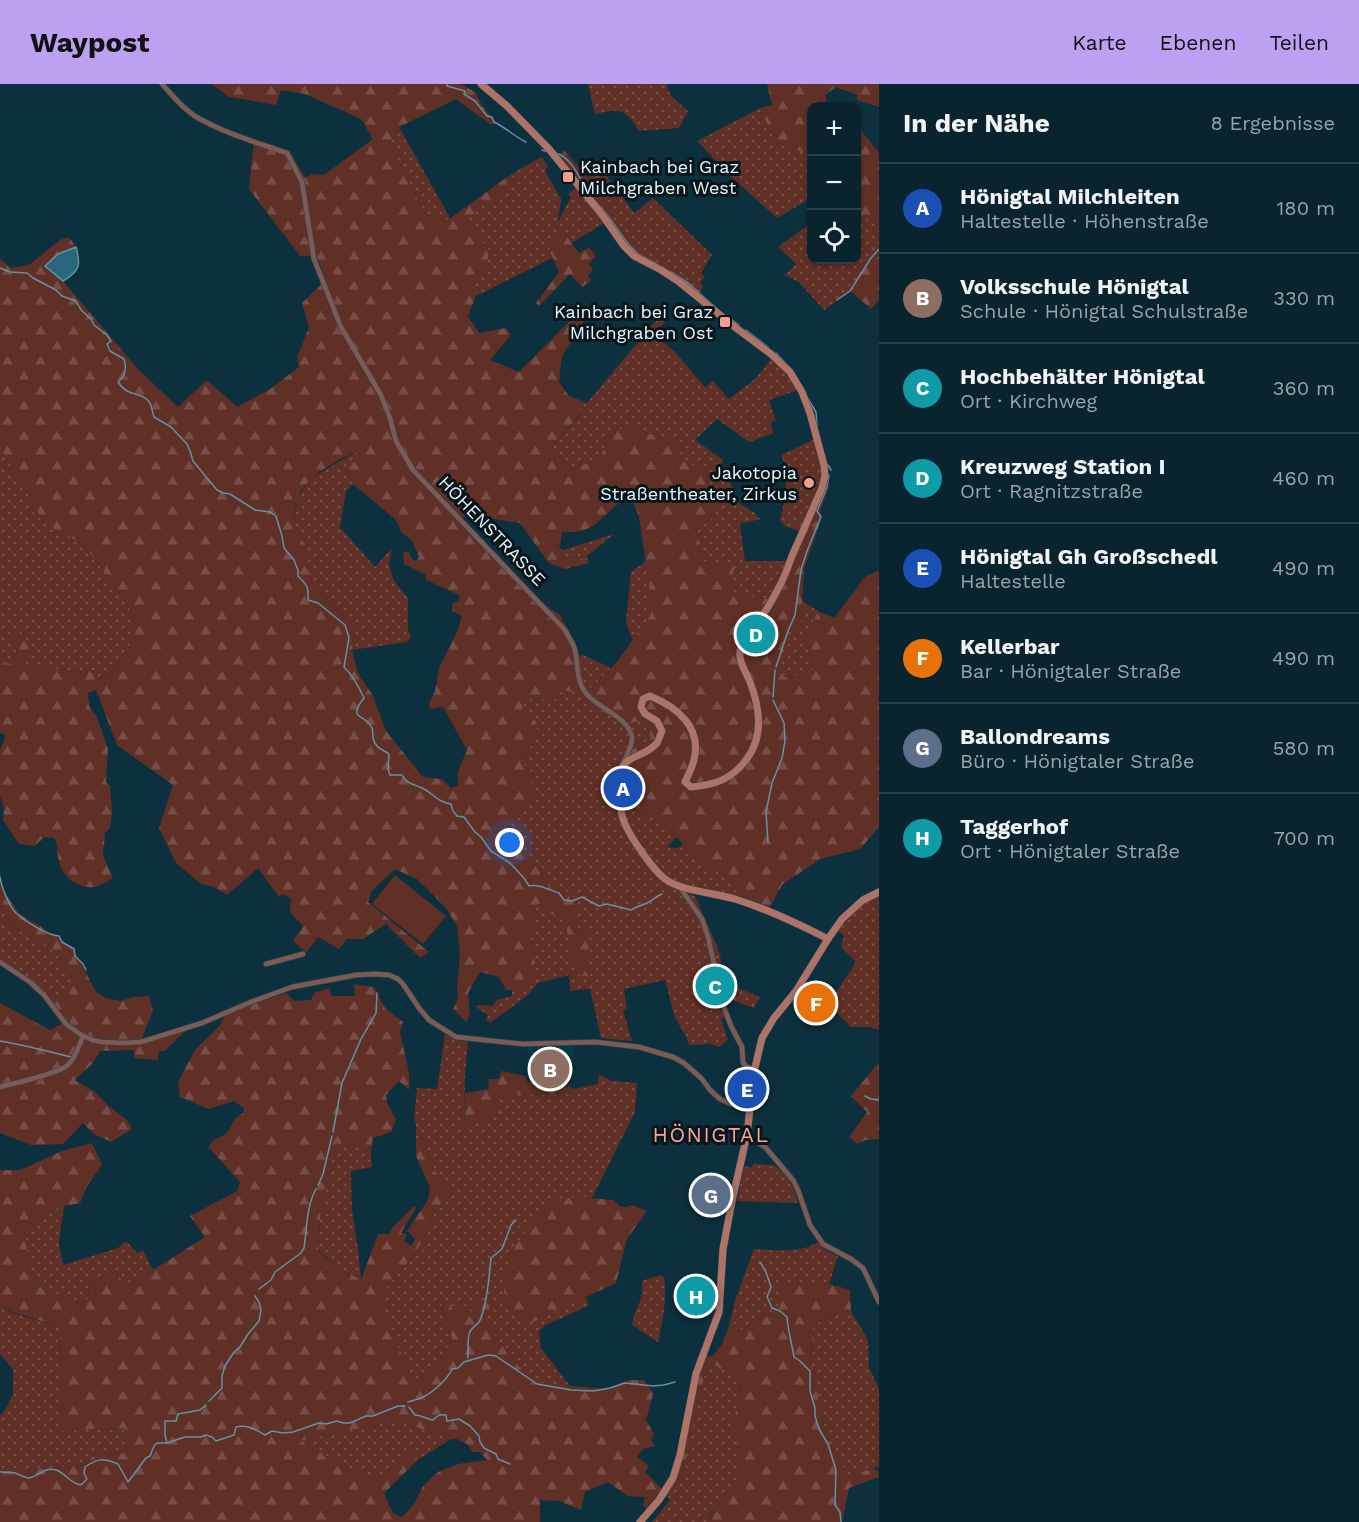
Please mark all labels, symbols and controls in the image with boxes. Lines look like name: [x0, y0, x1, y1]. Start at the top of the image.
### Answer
text: Waypost: [30, 26, 149, 59]
text: Karte: [1072, 30, 1127, 55]
text: Ebenen: [1160, 30, 1236, 55]
text: Teilen: [1269, 30, 1329, 55]
map controls: [807, 102, 861, 264]
button: +: [807, 102, 861, 156]
text: In der Nähe: [903, 108, 1050, 138]
text: 8 Ergebnisse: [1210, 111, 1335, 135]
place label: Kainbach bei Graz Milchgraben West: [580, 156, 739, 198]
button: −: [807, 156, 861, 210]
marker: Kainbach bei Graz Milchgraben West: [561, 170, 575, 184]
text: Hönigtal Milchleiten: [960, 184, 1180, 209]
text: A: [916, 196, 929, 220]
text: 180 m: [1277, 196, 1335, 220]
text: Haltestelle · Höhenstraße: [960, 209, 1209, 233]
button: locate: [807, 210, 861, 264]
text: Volksschule Hönigtal: [960, 274, 1189, 299]
text: B: [916, 286, 929, 310]
text: 330 m: [1273, 286, 1335, 310]
text: Schule · Hönigtal Schulstraße: [960, 299, 1248, 323]
place label: Kainbach bei Graz Milchgraben Ost: [554, 301, 713, 343]
marker: Kainbach bei Graz Milchgraben Ost: [718, 315, 732, 329]
text: Hochbehälter Hönigtal: [960, 364, 1205, 389]
text: C: [916, 376, 929, 400]
text: 360 m: [1273, 376, 1335, 400]
text: Ort · Kirchweg: [960, 389, 1097, 413]
text: Kreuzweg Station I: [960, 454, 1166, 479]
place label: Jakotopia Straßentheater, Zirkus: [600, 462, 797, 504]
text: D: [915, 466, 930, 490]
text: 460 m: [1272, 466, 1335, 490]
street label: HÖHENSTRASSE: [435, 471, 550, 590]
marker: Jakotopia Straßentheater, Zirkus: [802, 476, 816, 490]
text: Ort · Ragnitzstraße: [960, 479, 1143, 503]
text: Hönigtal Gh Großschedl: [960, 544, 1217, 569]
text: E: [916, 556, 929, 580]
text: 490 m: [1272, 556, 1335, 580]
text: Haltestelle: [960, 569, 1066, 593]
pin: D: [736, 612, 776, 656]
text: Kellerbar: [960, 634, 1060, 659]
text: F: [916, 646, 929, 670]
text: 490 m: [1272, 646, 1335, 670]
text: Bar · Hönigtaler Straße: [960, 659, 1181, 683]
text: Ballondreams: [960, 724, 1110, 749]
text: G: [915, 736, 930, 760]
text: 580 m: [1273, 736, 1335, 760]
text: Büro · Hönigtaler Straße: [960, 749, 1194, 773]
pin: A: [604, 766, 642, 810]
text: Taggerhof: [960, 814, 1068, 839]
text: H: [915, 826, 930, 850]
text: 700 m: [1273, 826, 1335, 850]
your location: [495, 828, 524, 857]
text: Ort · Hönigtaler Straße: [960, 839, 1180, 863]
pin: C: [696, 964, 734, 1008]
pin: F: [796, 980, 836, 1026]
pin: B: [530, 1046, 570, 1092]
pin: E: [728, 1066, 766, 1112]
district label: HÖNIGTAL: [653, 1122, 769, 1147]
pin: G: [692, 1172, 730, 1218]
pin: H: [676, 1274, 716, 1318]

